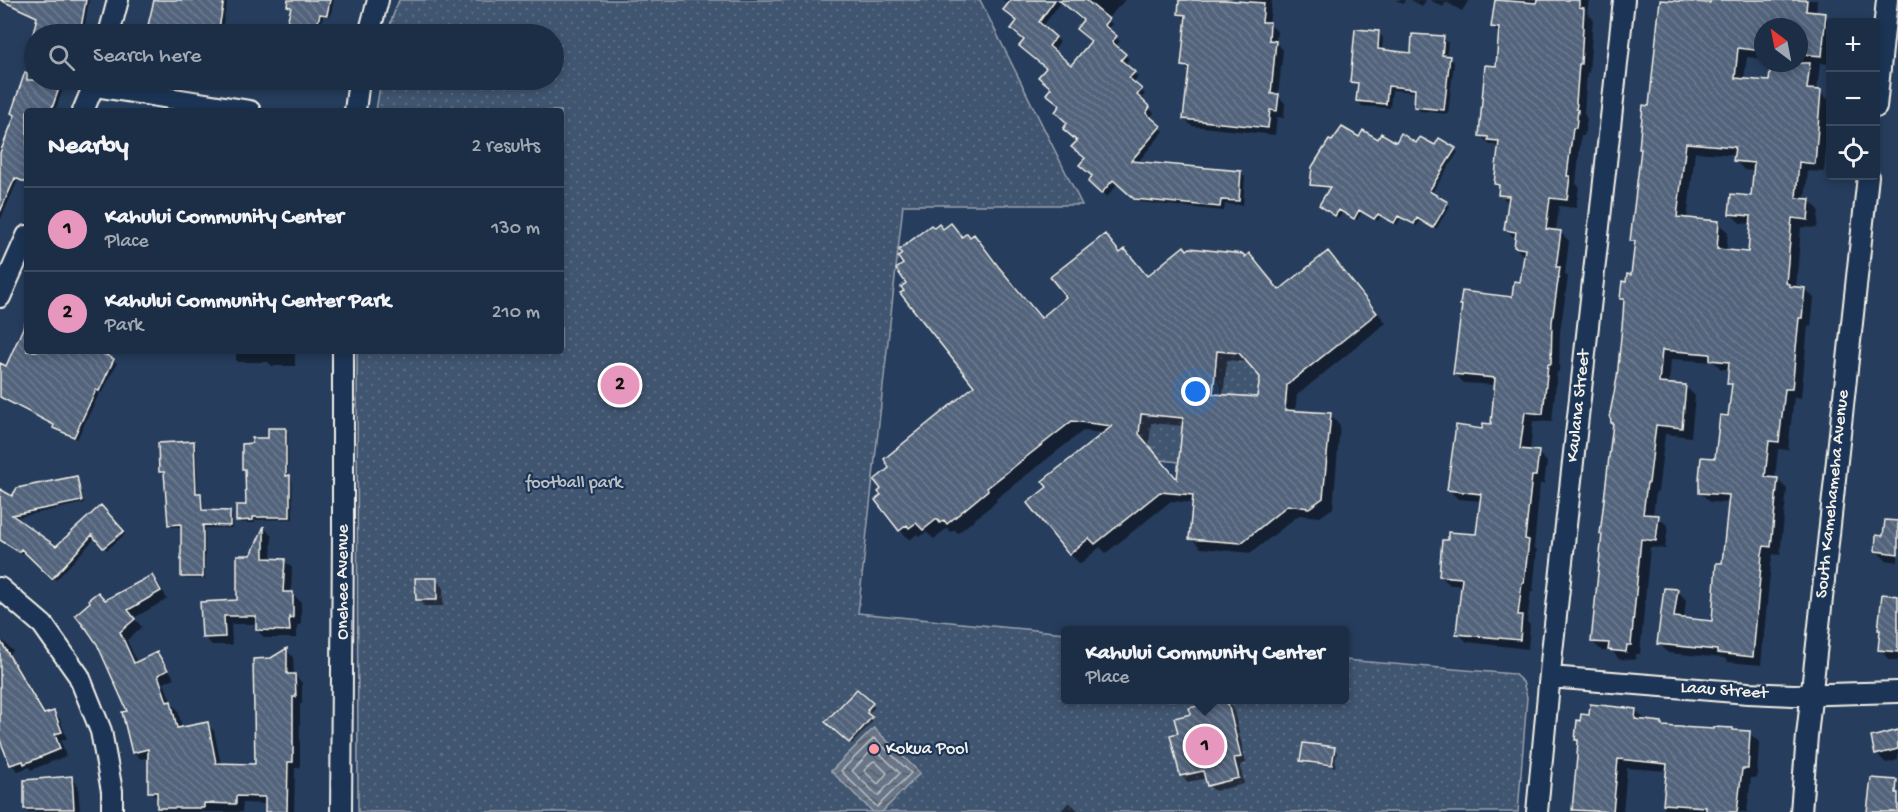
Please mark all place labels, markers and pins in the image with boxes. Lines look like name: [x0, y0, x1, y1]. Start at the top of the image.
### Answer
pin: 2: [600, 362, 640, 408]
pin: 1: [1186, 724, 1224, 768]
place label: Kokua Pool: [886, 739, 969, 760]
marker: Kokua Pool: [867, 742, 881, 756]

